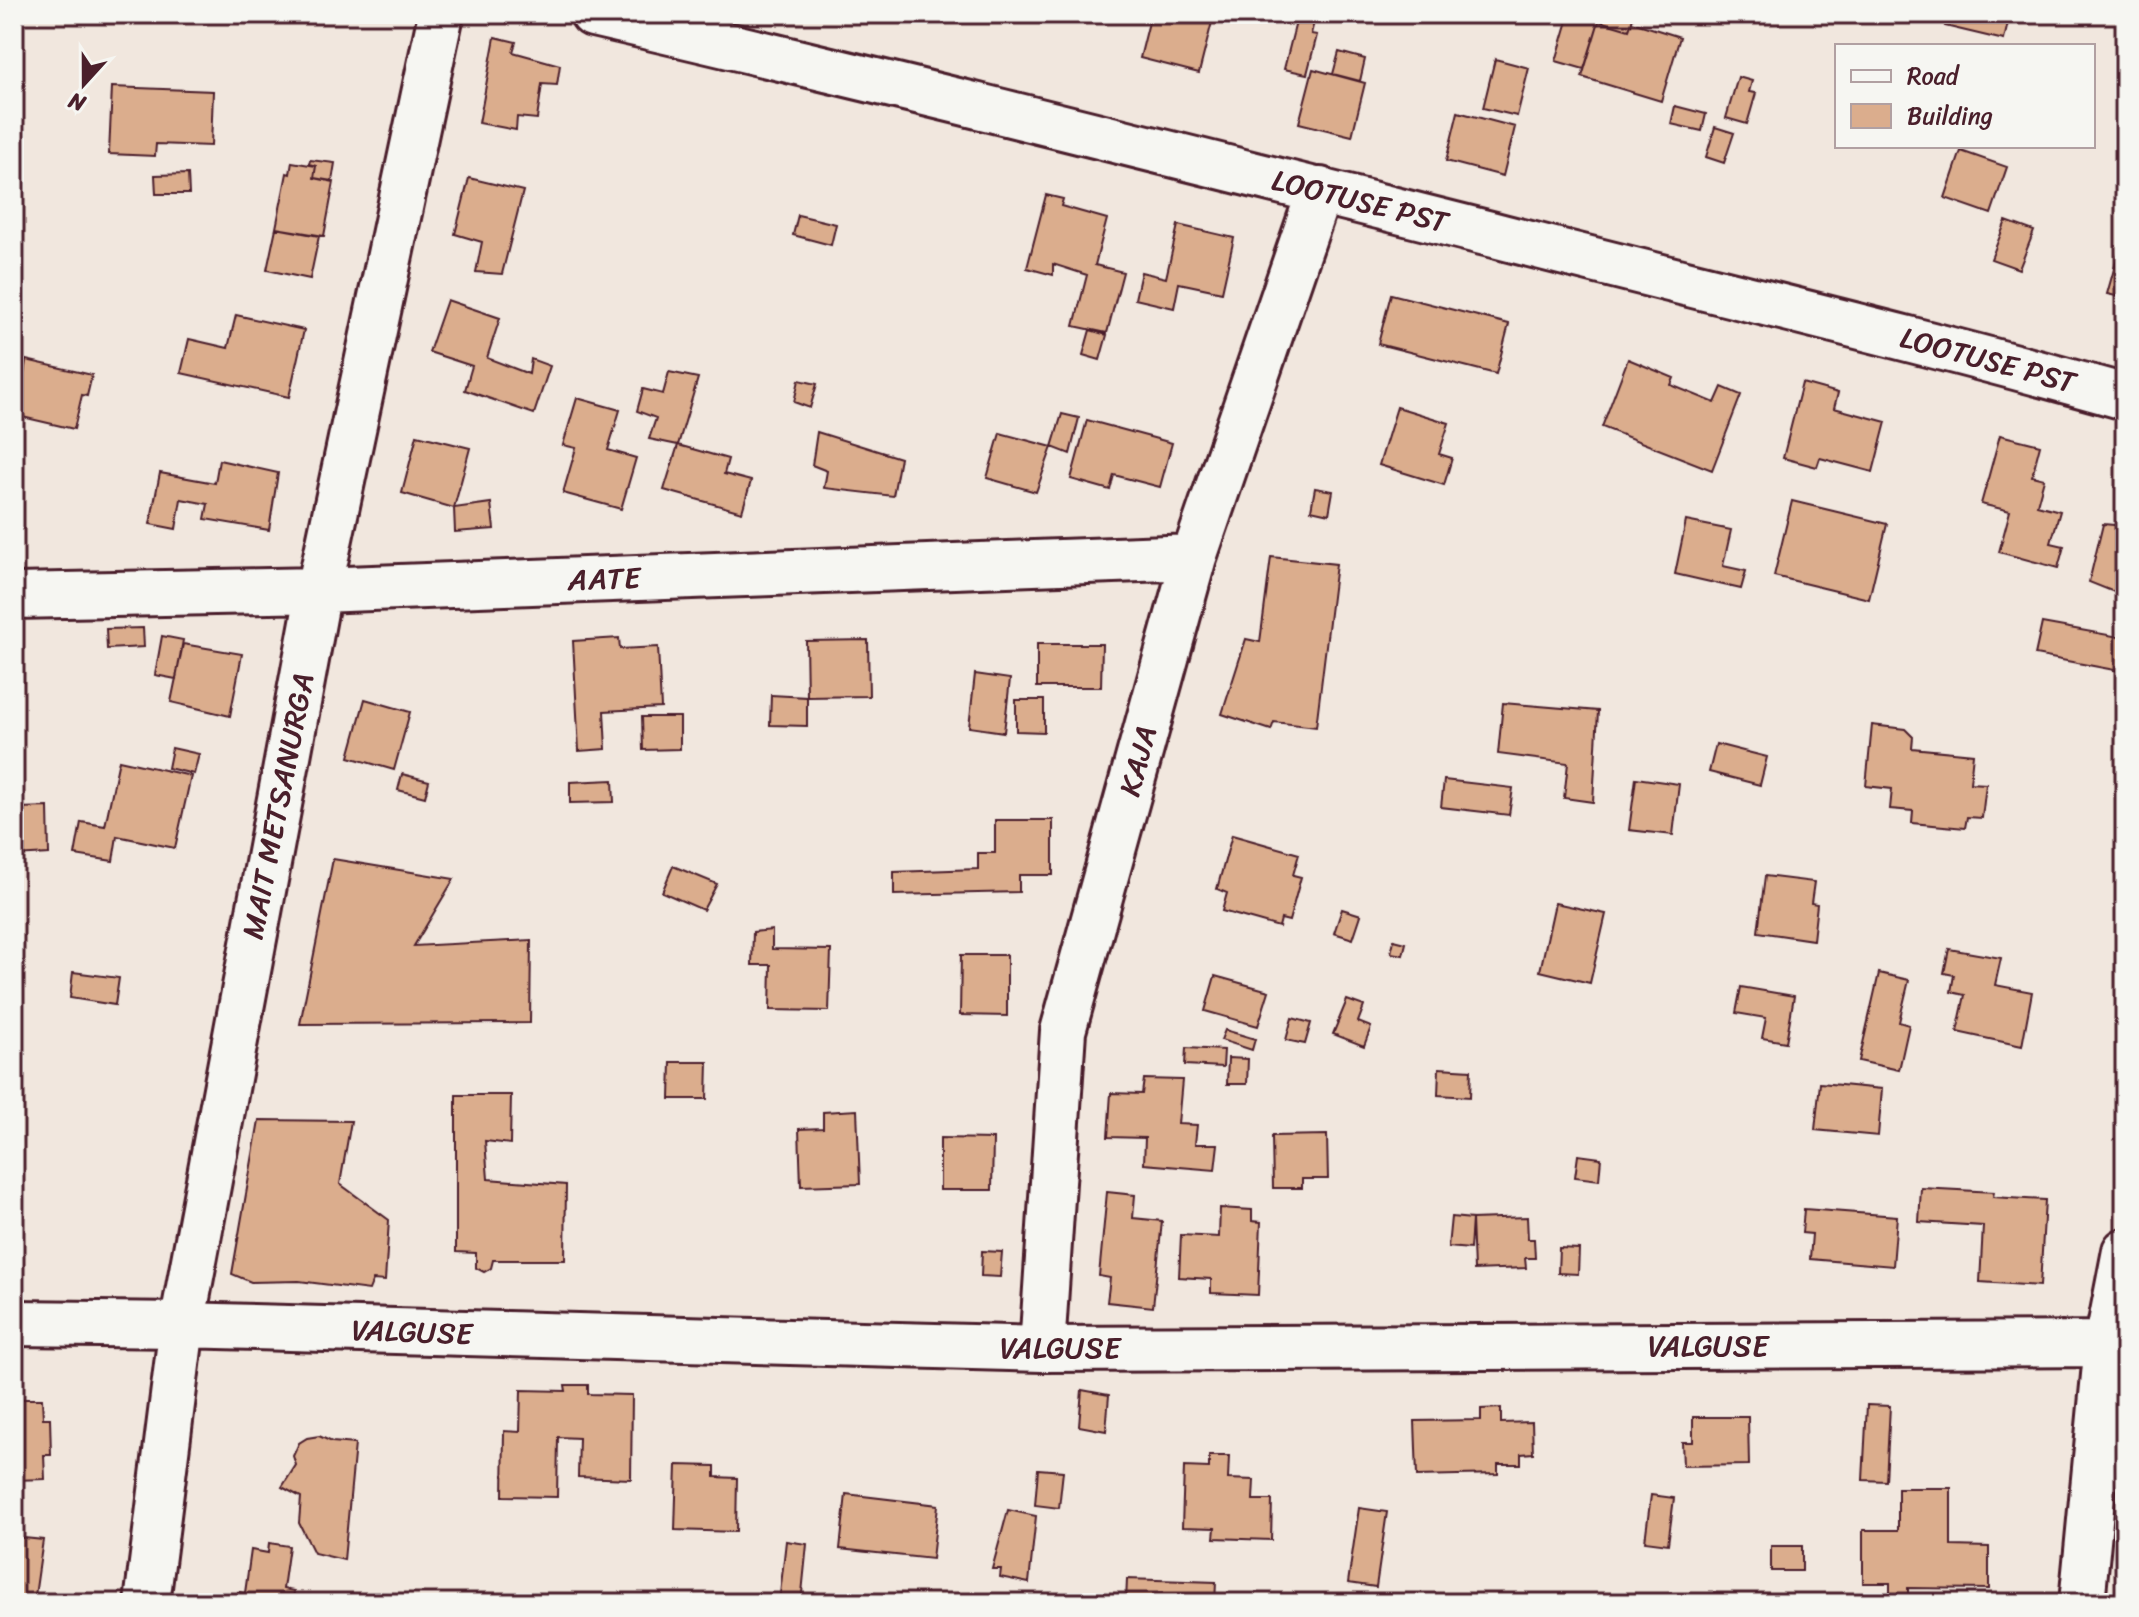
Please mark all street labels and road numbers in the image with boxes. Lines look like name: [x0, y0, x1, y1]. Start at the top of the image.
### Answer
street label: LOOTUSE PST: [1266, 153, 1456, 249]
street label: LOOTUSE PST: [1894, 311, 2084, 410]
street label: AATE: [566, 551, 644, 607]
street label: MAIT METSANURGA: [226, 668, 330, 944]
street label: KAJA: [1103, 719, 1173, 803]
street label: VALGUSE: [351, 1303, 476, 1361]
street label: VALGUSE: [1648, 1319, 1771, 1373]
street label: VALGUSE: [1000, 1321, 1123, 1375]

